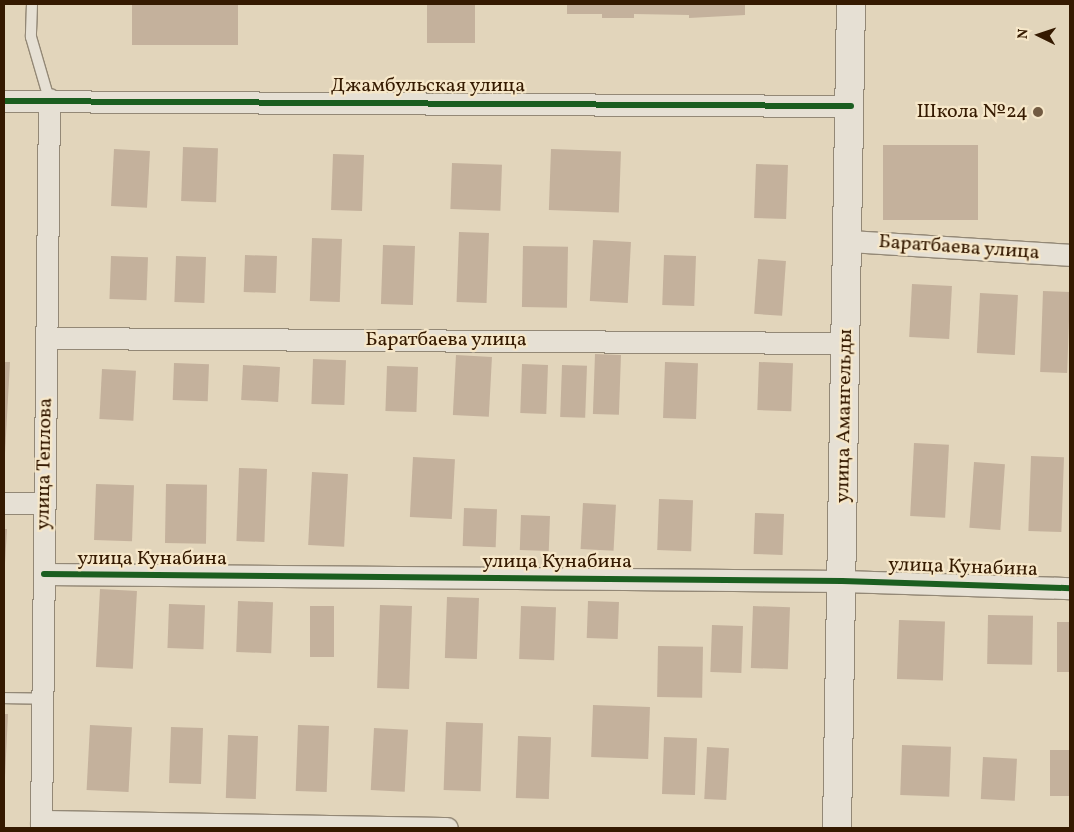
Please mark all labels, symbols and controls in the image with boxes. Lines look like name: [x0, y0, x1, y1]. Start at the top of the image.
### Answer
north arrow: [1014, 10, 1064, 60]
text: N: [1014, 28, 1033, 40]
street label: Джамбульская улица: [331, 74, 525, 98]
place label: Школа №24: [917, 100, 1028, 124]
marker: Школа №24: [1032, 106, 1044, 118]
street label: Баратбаева улица: [877, 230, 1041, 266]
street label: Баратбаева улица: [365, 328, 527, 352]
street label: улица Амангельды: [831, 329, 859, 503]
street label: улица Теплова: [32, 397, 58, 531]
street label: улица Кунабина: [77, 547, 227, 571]
street label: улица Кунабина: [482, 550, 632, 574]
street label: улица Кунабина: [888, 553, 1038, 583]

